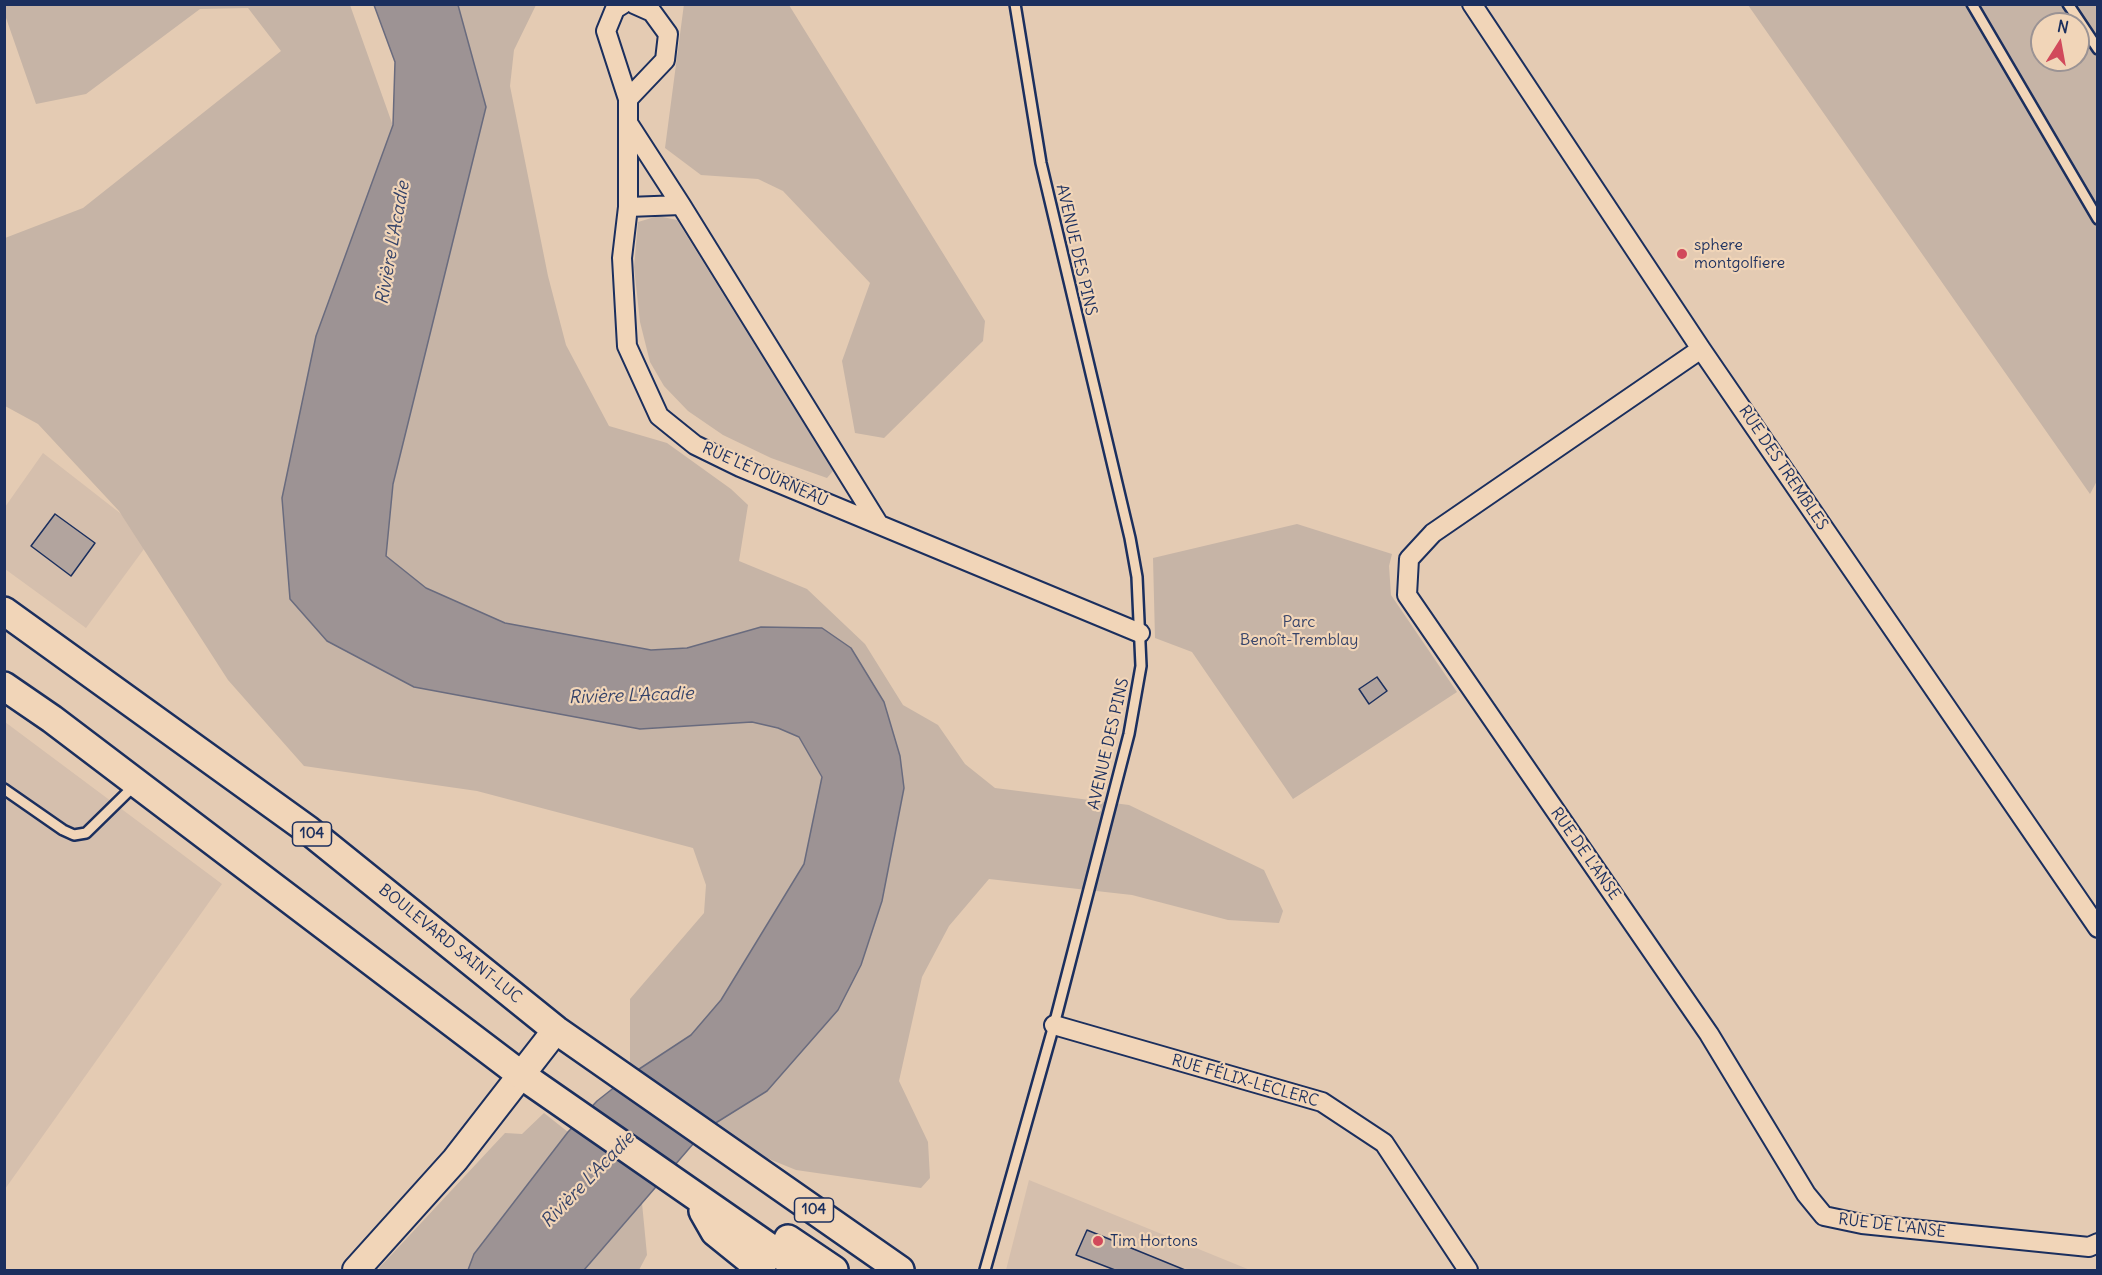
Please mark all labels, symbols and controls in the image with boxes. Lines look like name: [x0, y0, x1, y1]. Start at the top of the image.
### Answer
north arrow: [2030, 12, 2090, 72]
text: N: [2056, 15, 2070, 37]
water label: Rivière L'Acadie: [372, 180, 414, 306]
street label: AVENUE DES PINS: [1052, 182, 1100, 318]
place label: sphere montgolfiere: [1694, 235, 1785, 273]
marker: sphere montgolfiere: [1675, 247, 1689, 261]
street label: RUE DES TREMBLES: [1734, 402, 1832, 534]
street label: RUE LÉTOURNEAU: [699, 439, 831, 511]
park label: Parc Benoît-Tremblay: [1240, 612, 1358, 650]
street label: AVENUE DES PINS: [1085, 676, 1133, 812]
water label: Rivière L'Acadie: [568, 683, 694, 709]
street label: RUE DE L'ANSE: [1546, 804, 1624, 904]
road number: 104: [292, 822, 332, 846]
street label: BOULEVARD SAINT-LUC: [375, 880, 525, 1008]
street label: RUE FÉLIX-LECLERC: [1169, 1051, 1321, 1111]
water label: Rivière L'Acadie: [537, 1128, 639, 1232]
road number: 104: [794, 1198, 834, 1222]
street label: RUE DE L'ANSE: [1837, 1210, 1947, 1242]
place label: Tim Hortons: [1110, 1231, 1198, 1251]
marker: Tim Hortons: [1091, 1234, 1105, 1248]

